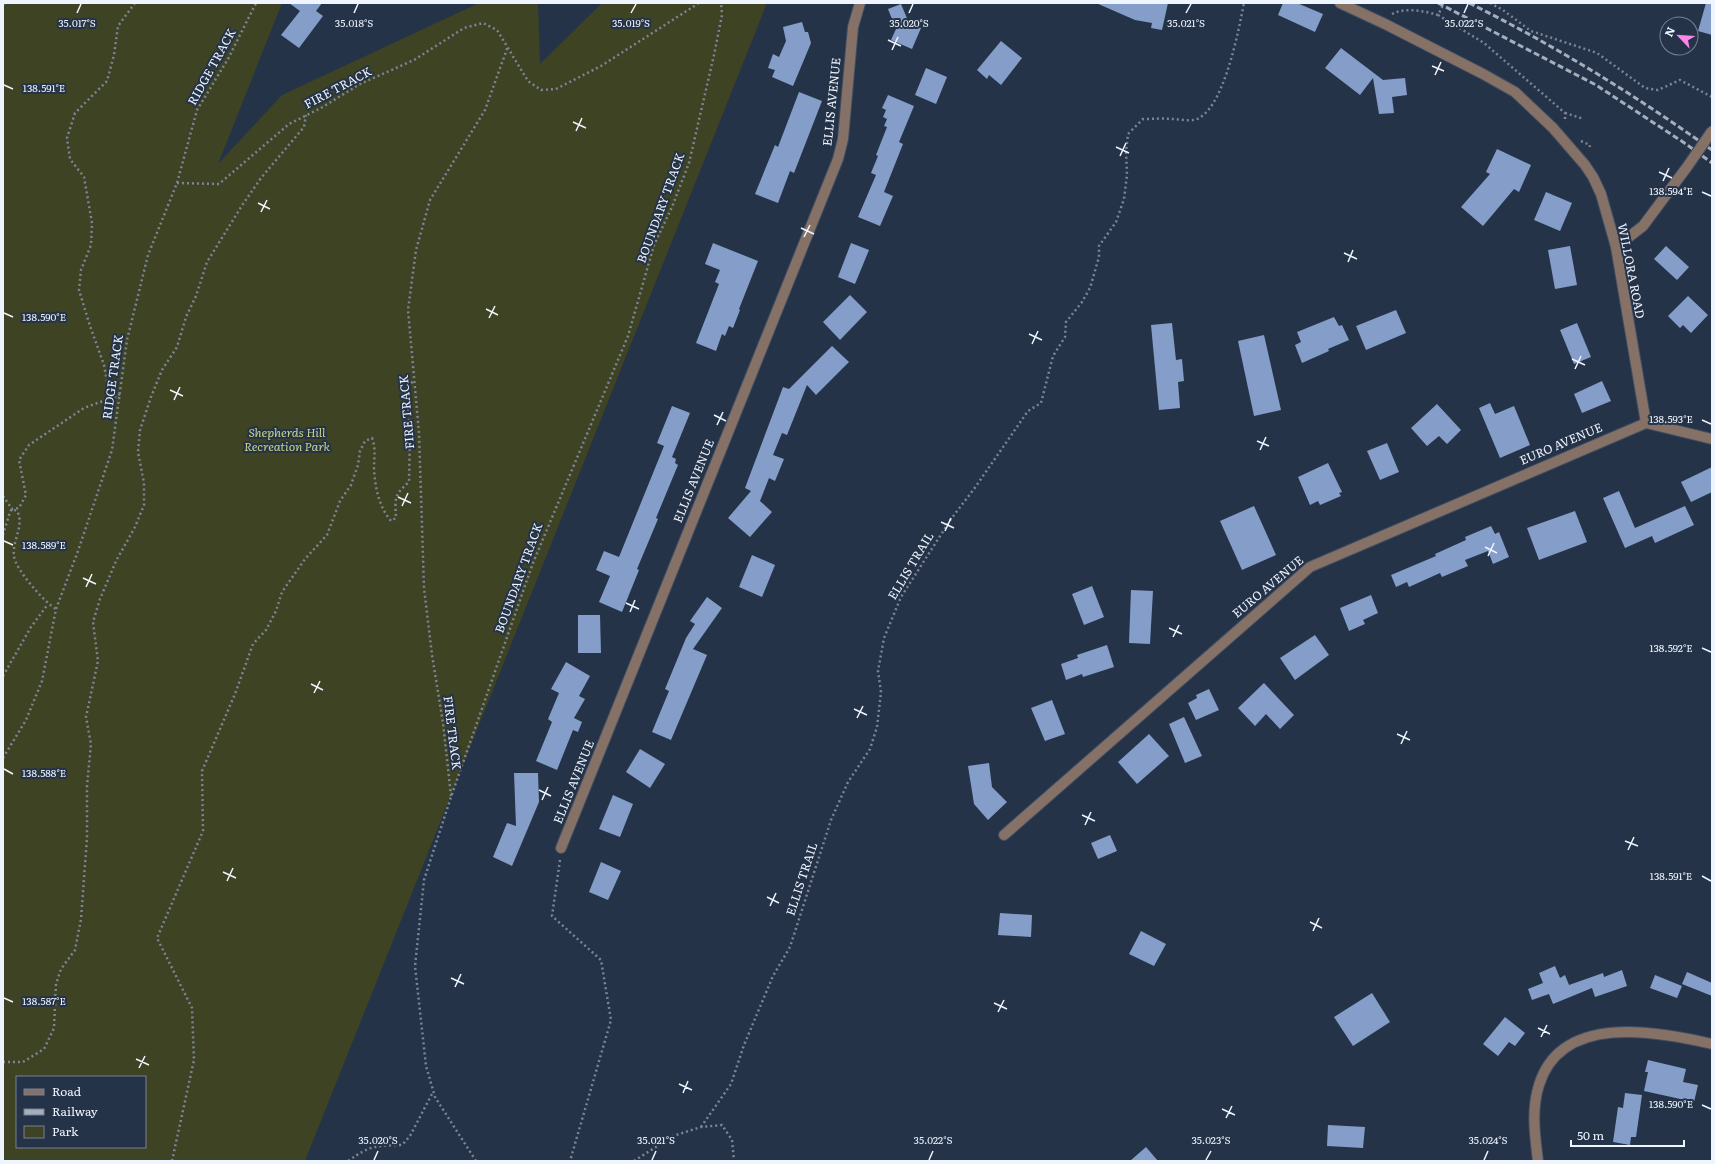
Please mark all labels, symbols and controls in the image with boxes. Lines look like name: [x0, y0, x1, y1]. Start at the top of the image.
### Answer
text: 35.017°S: [58, 15, 96, 30]
text: 35.018°S: [335, 15, 373, 30]
text: 35.019°S: [612, 15, 650, 30]
text: 35.020°S: [889, 15, 929, 30]
text: 35.021°S: [1167, 15, 1205, 30]
text: 35.022°S: [1445, 15, 1483, 30]
north arrow: [1659, 16, 1699, 56]
text: N: [1660, 24, 1678, 39]
street label: RIDGE TRACK: [183, 25, 240, 108]
street label: ELLIS AVENUE: [817, 56, 845, 147]
street label: FIRE TRACK: [300, 62, 375, 113]
text: 138.591°E: [23, 80, 65, 95]
street label: BOUNDARY TRACK: [632, 150, 688, 265]
text: 138.594°E: [1649, 183, 1693, 198]
street label: WILLORA ROAD: [1614, 221, 1650, 320]
text: 138.590°E: [22, 309, 66, 324]
street label: RIDGE TRACK: [97, 333, 127, 420]
street label: FIRE TRACK: [394, 374, 418, 450]
text: 138.593°E: [1649, 411, 1693, 426]
street label: EURO AVENUE: [1516, 417, 1605, 469]
park label: Shepherds Hill Recreation Park: [244, 423, 330, 455]
street label: ELLIS AVENUE: [668, 436, 718, 525]
street label: BOUNDARY TRACK: [490, 520, 546, 635]
street label: ELLIS TRAIL: [883, 528, 938, 603]
text: 138.589°E: [22, 537, 66, 552]
street label: EURO AVENUE: [1228, 551, 1307, 622]
text: 138.592°E: [1649, 640, 1693, 655]
street label: FIRE TRACK: [440, 695, 466, 771]
street label: ELLIS AVENUE: [548, 737, 598, 826]
text: 138.588°E: [22, 765, 66, 780]
street label: ELLIS TRAIL: [781, 840, 821, 918]
text: 138.591°E: [1650, 868, 1692, 883]
text: 138.587°E: [22, 993, 66, 1008]
legend: [16, 1076, 146, 1148]
text: Road: [52, 1082, 82, 1100]
text: 138.590°E: [1649, 1096, 1693, 1111]
text: Railway: [52, 1102, 98, 1120]
text: Park: [52, 1122, 79, 1140]
scale bar: [1571, 1122, 1684, 1148]
text: 50 m: [1577, 1126, 1604, 1144]
text: 35.020°S: [358, 1132, 398, 1147]
text: 35.021°S: [637, 1132, 675, 1147]
text: 35.022°S: [914, 1132, 952, 1147]
text: 35.023°S: [1191, 1132, 1231, 1147]
text: 35.024°S: [1468, 1132, 1508, 1147]

